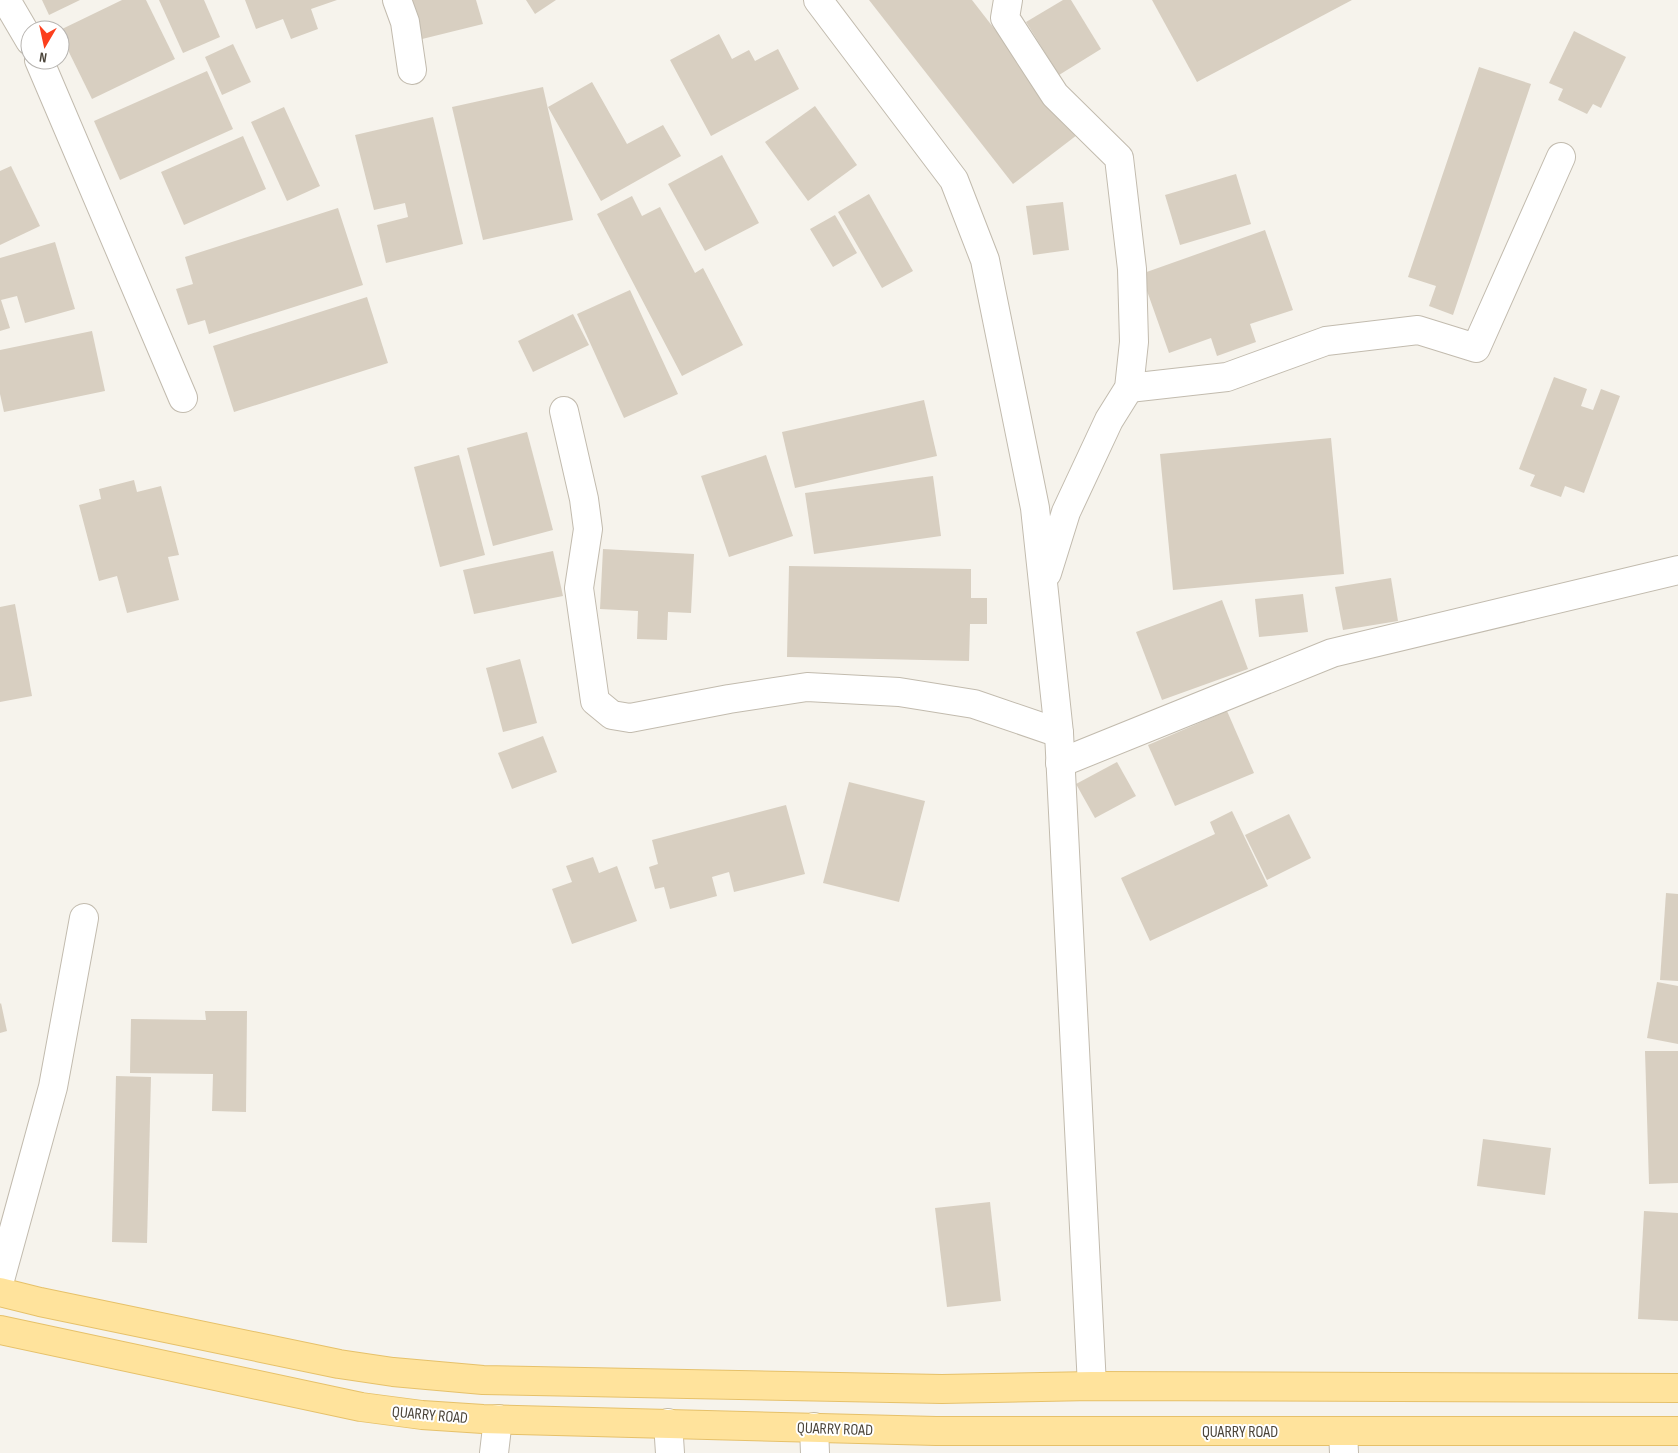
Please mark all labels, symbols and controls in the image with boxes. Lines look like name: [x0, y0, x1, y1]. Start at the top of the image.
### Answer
north arrow: [20, 20, 70, 70]
text: N: [38, 48, 48, 66]
street label: QUARRY ROAD: [391, 1403, 469, 1428]
street label: QUARRY ROAD: [797, 1419, 873, 1440]
street label: QUARRY ROAD: [1202, 1423, 1278, 1442]

